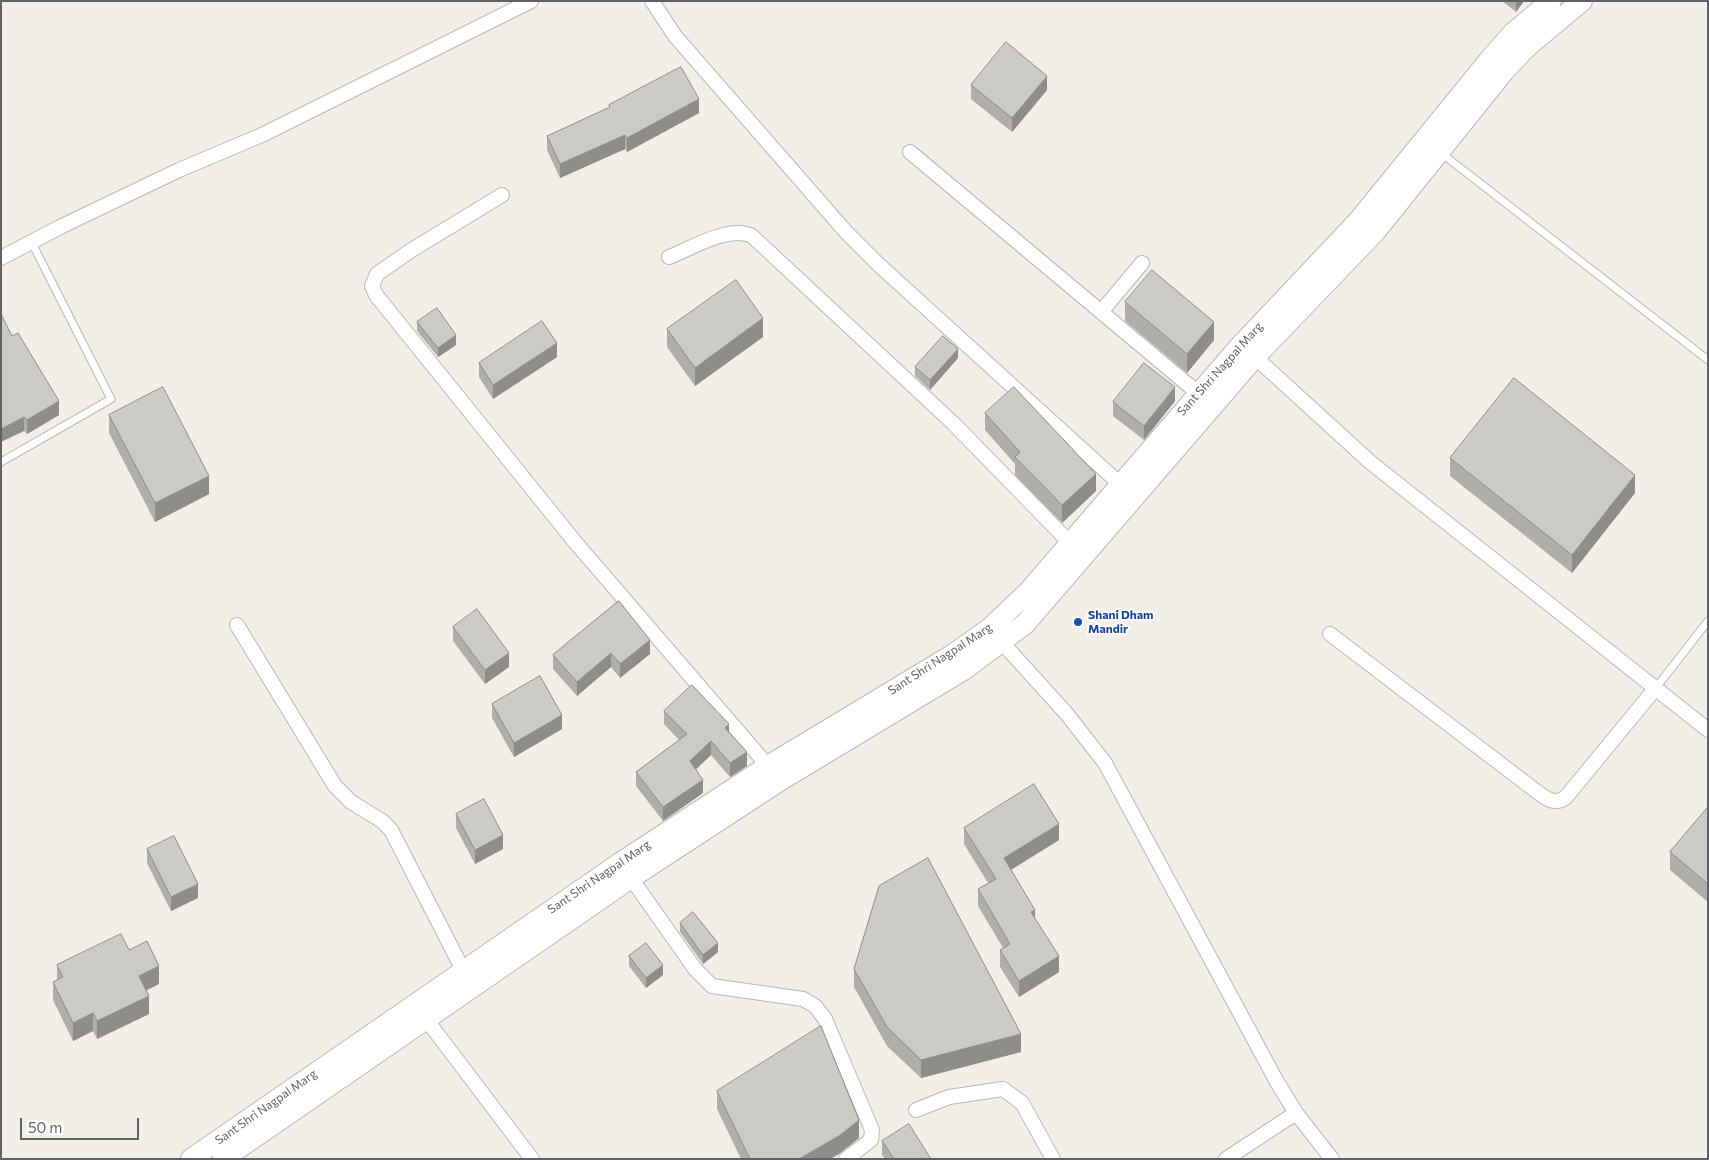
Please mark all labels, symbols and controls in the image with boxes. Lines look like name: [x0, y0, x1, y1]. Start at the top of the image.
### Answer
street label: Sant Shri Nagpal Marg: [1174, 319, 1266, 419]
place label: Shani Dham Mandir: [1088, 608, 1154, 636]
marker: Shani Dham Mandir: [1072, 616, 1084, 628]
street label: Sant Shri Nagpal Marg: [885, 620, 995, 698]
street label: Sant Shri Nagpal Marg: [545, 837, 653, 917]
street label: Sant Shri Nagpal Marg: [212, 1066, 320, 1148]
scale bar: [22, 1108, 141, 1140]
text: 50 m: [28, 1118, 62, 1136]

